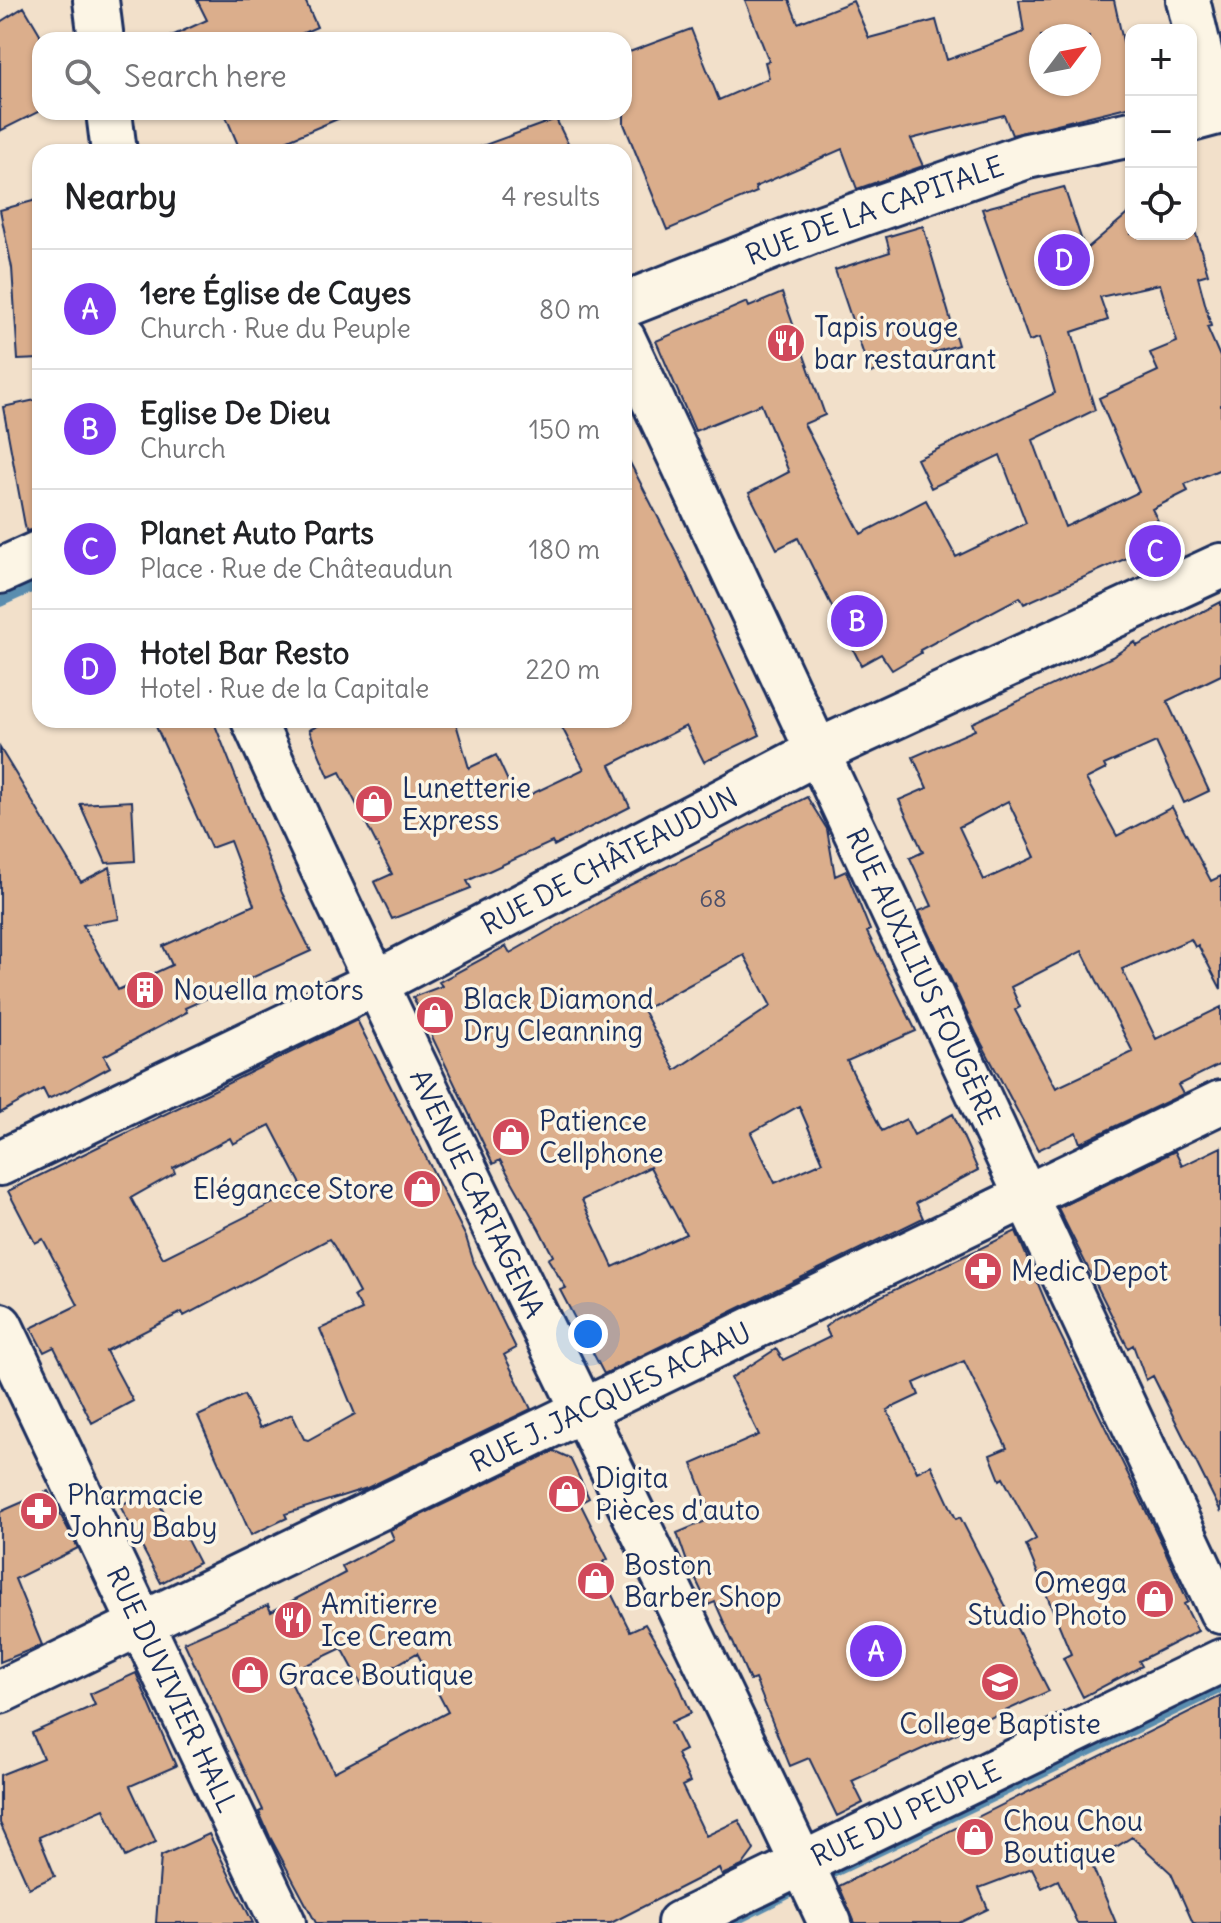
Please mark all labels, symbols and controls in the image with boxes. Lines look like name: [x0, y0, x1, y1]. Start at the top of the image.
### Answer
north arrow: [1029, 24, 1101, 96]
map controls: [1125, 24, 1197, 240]
button: +: [1125, 24, 1197, 96]
search box: [32, 32, 632, 120]
icon: search: [60, 54, 104, 98]
text: Search here: [124, 57, 287, 95]
button: −: [1125, 96, 1197, 168]
street label: RUE DE LA CAPITALE: [740, 148, 1008, 273]
button: locate: [1125, 168, 1197, 240]
text: Nearby: [64, 175, 177, 218]
text: 4 results: [502, 180, 600, 213]
pin: D: [1038, 230, 1090, 290]
text: 1ere Église de Cayes: [140, 274, 411, 312]
text: A: [82, 293, 98, 326]
text: 80 m: [539, 293, 600, 326]
place label: Tapis rouge bar restaurant: [814, 309, 996, 377]
text: Church · Rue du Peuple: [140, 312, 411, 345]
restaurant icon: Tapis rouge bar restaurant: [765, 322, 807, 364]
text: Eglise De Dieu: [140, 394, 331, 432]
text: B: [81, 413, 99, 446]
text: 150 m: [529, 413, 600, 446]
text: Church: [140, 432, 226, 465]
text: Planet Auto Parts: [140, 514, 374, 552]
pin: C: [1129, 521, 1181, 581]
text: C: [81, 533, 99, 566]
text: 180 m: [529, 533, 600, 566]
text: Place · Rue de Châteaudun: [140, 552, 453, 585]
pin: B: [831, 591, 883, 651]
text: Hotel Bar Resto: [140, 634, 349, 672]
text: D: [81, 653, 99, 686]
text: 220 m: [525, 653, 600, 686]
text: Hotel · Rue de la Capitale: [140, 672, 429, 705]
place label: Lunetterie Express: [402, 770, 531, 838]
street label: RUE DE CHÂTEAUDUN: [475, 779, 744, 943]
shop icon: Lunetterie Express: [353, 783, 395, 825]
street label: RUE AUXILIUS FOUGÈRE: [838, 822, 1008, 1130]
house number: 68: [699, 883, 727, 913]
building icon: Nouella motors: [124, 969, 166, 1011]
place label: Nouella motors: [173, 972, 364, 1008]
place label: Black Diamond Dry Cleanning: [463, 981, 654, 1049]
shop icon: Black Diamond Dry Cleanning: [414, 994, 456, 1036]
street label: AVENUE CARTAGENA: [402, 1063, 553, 1324]
place label: Patience Cellphone: [539, 1103, 664, 1171]
shop icon: Patience Cellphone: [490, 1116, 532, 1158]
shop icon: Elégancce Store: [401, 1168, 443, 1210]
place label: Elégancce Store: [193, 1171, 394, 1207]
pharmacy icon: Medic Depot: [962, 1250, 1004, 1292]
place label: Medic Depot: [1011, 1253, 1168, 1289]
street label: RUE J. JACQUES ACAAU: [464, 1314, 757, 1480]
your location: [568, 1314, 608, 1354]
place label: Digita Pièces d'auto: [595, 1460, 760, 1528]
shop icon: Digita Pièces d'auto: [546, 1473, 588, 1515]
place label: Pharmacie Johny Baby: [67, 1477, 217, 1545]
pharmacy icon: Pharmacie Johny Baby: [18, 1490, 60, 1532]
place label: Boston Barber Shop: [624, 1547, 782, 1615]
street label: RUE DUVIVIER HALL: [99, 1560, 246, 1818]
shop icon: Boston Barber Shop: [575, 1560, 617, 1602]
place label: Omega Studio Photo: [967, 1565, 1127, 1633]
shop icon: Omega Studio Photo: [1134, 1578, 1176, 1620]
place label: Amitierre Ice Cream: [321, 1586, 452, 1654]
restaurant icon: Amitierre Ice Cream: [272, 1599, 314, 1641]
pin: A: [850, 1621, 902, 1681]
shop icon: Grace Boutique: [229, 1654, 271, 1696]
place label: Grace Boutique: [278, 1657, 474, 1693]
school or university icon: College Baptiste: [979, 1661, 1021, 1703]
place label: College Baptiste: [899, 1706, 1101, 1742]
street label: RUE DU PEUPLE: [805, 1752, 1007, 1875]
place label: Chou Chou Boutique: [1003, 1803, 1143, 1871]
shop icon: Chou Chou Boutique: [954, 1816, 996, 1858]

